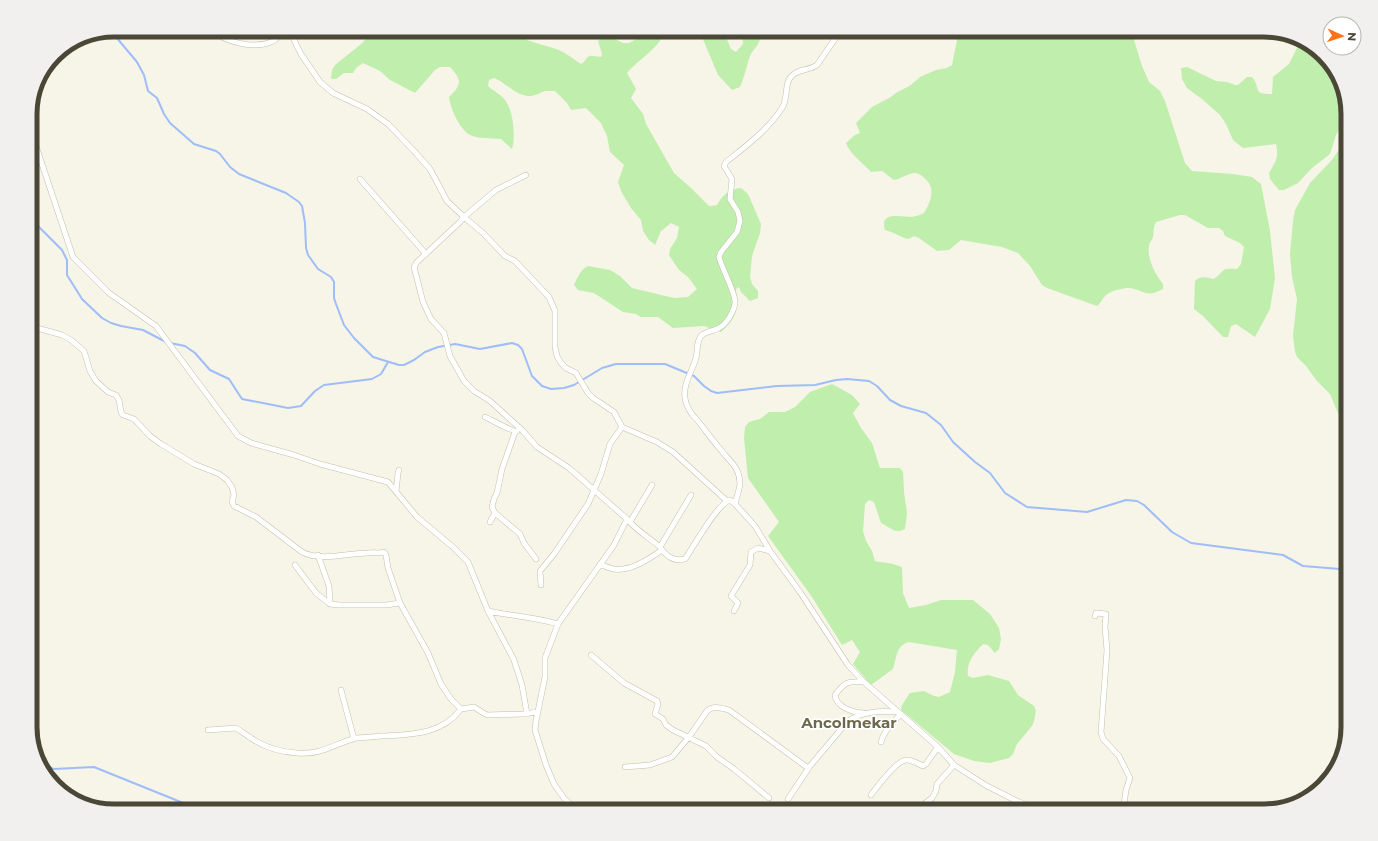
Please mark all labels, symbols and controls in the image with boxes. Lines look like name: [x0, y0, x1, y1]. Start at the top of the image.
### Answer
north arrow: [1322, 16, 1362, 56]
text: N: [1345, 32, 1359, 41]
district label: Ancolmekar: [800, 713, 897, 732]

